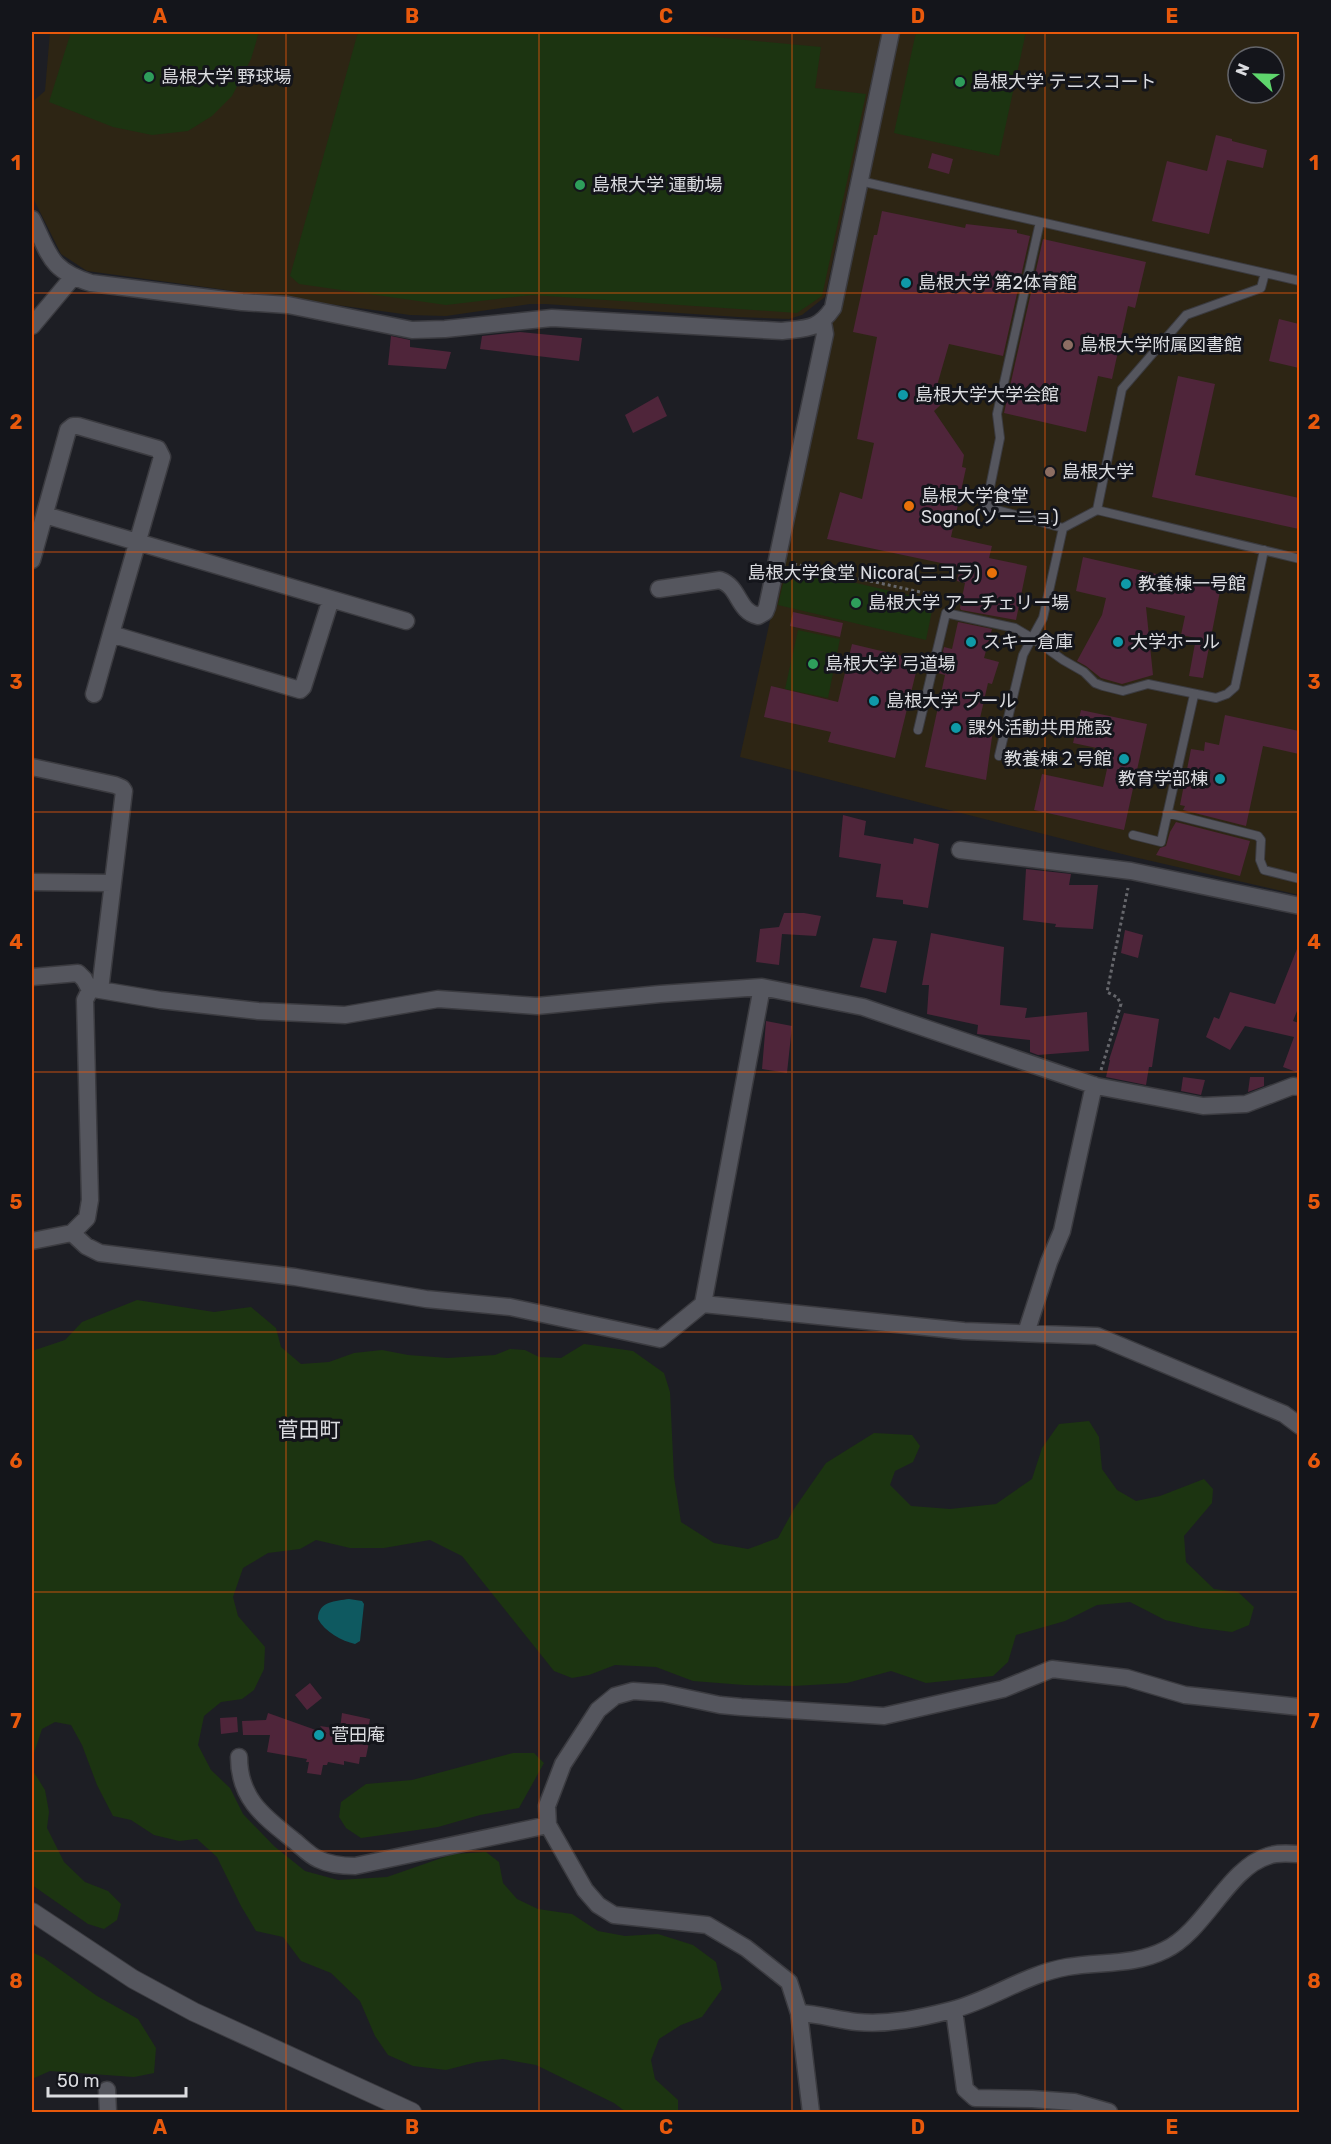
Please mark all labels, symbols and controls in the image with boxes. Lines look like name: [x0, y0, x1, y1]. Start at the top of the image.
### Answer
text: A: [153, 4, 168, 28]
text: B: [405, 4, 419, 28]
text: C: [659, 4, 673, 28]
text: D: [911, 4, 925, 28]
text: E: [1166, 4, 1178, 28]
north arrow: [1226, 45, 1286, 105]
text: N: [1232, 61, 1254, 78]
place label: 島根大学 野球場: [161, 66, 291, 88]
marker: 島根大学 野球場: [142, 70, 156, 84]
place label: 島根大学 テニスコート: [972, 71, 1156, 93]
marker: 島根大学 テニスコート: [953, 75, 967, 89]
text: 1: [11, 151, 21, 175]
text: 1: [1309, 151, 1319, 175]
place label: 島根大学 運動場: [592, 174, 722, 196]
marker: 島根大学 運動場: [573, 178, 587, 192]
place label: 島根大学 第2体育館: [918, 272, 1077, 294]
marker: 島根大学 第2体育館: [899, 276, 913, 290]
place label: 島根大学附属図書館: [1080, 334, 1242, 356]
marker: 島根大学附属図書館: [1061, 338, 1075, 352]
place label: 島根大学大学会館: [915, 384, 1059, 406]
marker: 島根大学大学会館: [896, 388, 910, 402]
text: 2: [10, 410, 23, 434]
text: 2: [1308, 410, 1321, 434]
place label: 島根大学: [1062, 461, 1134, 483]
marker: 島根大学: [1043, 465, 1057, 479]
place label: 島根大学食堂 Sogno(ソーニョ): [921, 485, 1059, 528]
marker: 島根大学食堂 Sogno(ソーニョ): [902, 499, 916, 513]
place label: 島根大学食堂 Nicora(ニコラ): [748, 562, 980, 584]
marker: 島根大学食堂 Nicora(ニコラ): [985, 566, 999, 580]
place label: 教養棟一号館: [1138, 573, 1246, 595]
marker: 教養棟一号館: [1119, 577, 1133, 591]
place label: 島根大学 アーチェリー場: [868, 592, 1069, 614]
marker: 島根大学 アーチェリー場: [849, 596, 863, 610]
place label: スキー倉庫: [983, 631, 1073, 653]
place label: 大学ホール: [1130, 631, 1220, 653]
marker: スキー倉庫: [964, 635, 978, 649]
marker: 大学ホール: [1111, 635, 1125, 649]
place label: 島根大学 弓道場: [825, 653, 955, 675]
marker: 島根大学 弓道場: [806, 657, 820, 671]
text: 3: [9, 670, 23, 694]
text: 3: [1307, 670, 1321, 694]
place label: 島根大学 プール: [886, 690, 1016, 712]
marker: 島根大学 プール: [867, 694, 881, 708]
place label: 課外活動共用施設: [968, 717, 1112, 739]
marker: 課外活動共用施設: [949, 721, 963, 735]
place label: 教養棟２号館: [1004, 748, 1112, 770]
marker: 教養棟２号館: [1117, 752, 1131, 766]
place label: 教育学部棟: [1118, 768, 1208, 790]
marker: 教育学部棟: [1213, 772, 1227, 786]
text: 4: [9, 930, 23, 954]
text: 4: [1307, 930, 1321, 954]
text: 5: [10, 1190, 23, 1214]
text: 5: [1308, 1190, 1321, 1214]
district label: 菅田町: [278, 1417, 341, 1442]
text: 6: [9, 1449, 23, 1473]
text: 6: [1307, 1449, 1321, 1473]
text: 7: [10, 1709, 22, 1733]
text: 7: [1308, 1709, 1320, 1733]
place label: 菅田庵: [331, 1724, 385, 1746]
marker: 菅田庵: [312, 1728, 326, 1742]
text: 8: [9, 1969, 23, 1993]
text: 8: [1307, 1969, 1321, 1993]
scale bar: [48, 2060, 186, 2098]
text: 50 m: [57, 2070, 100, 2092]
text: A: [153, 2115, 168, 2139]
text: B: [405, 2115, 419, 2139]
text: C: [659, 2115, 673, 2139]
text: D: [911, 2115, 925, 2139]
text: E: [1166, 2115, 1178, 2139]

